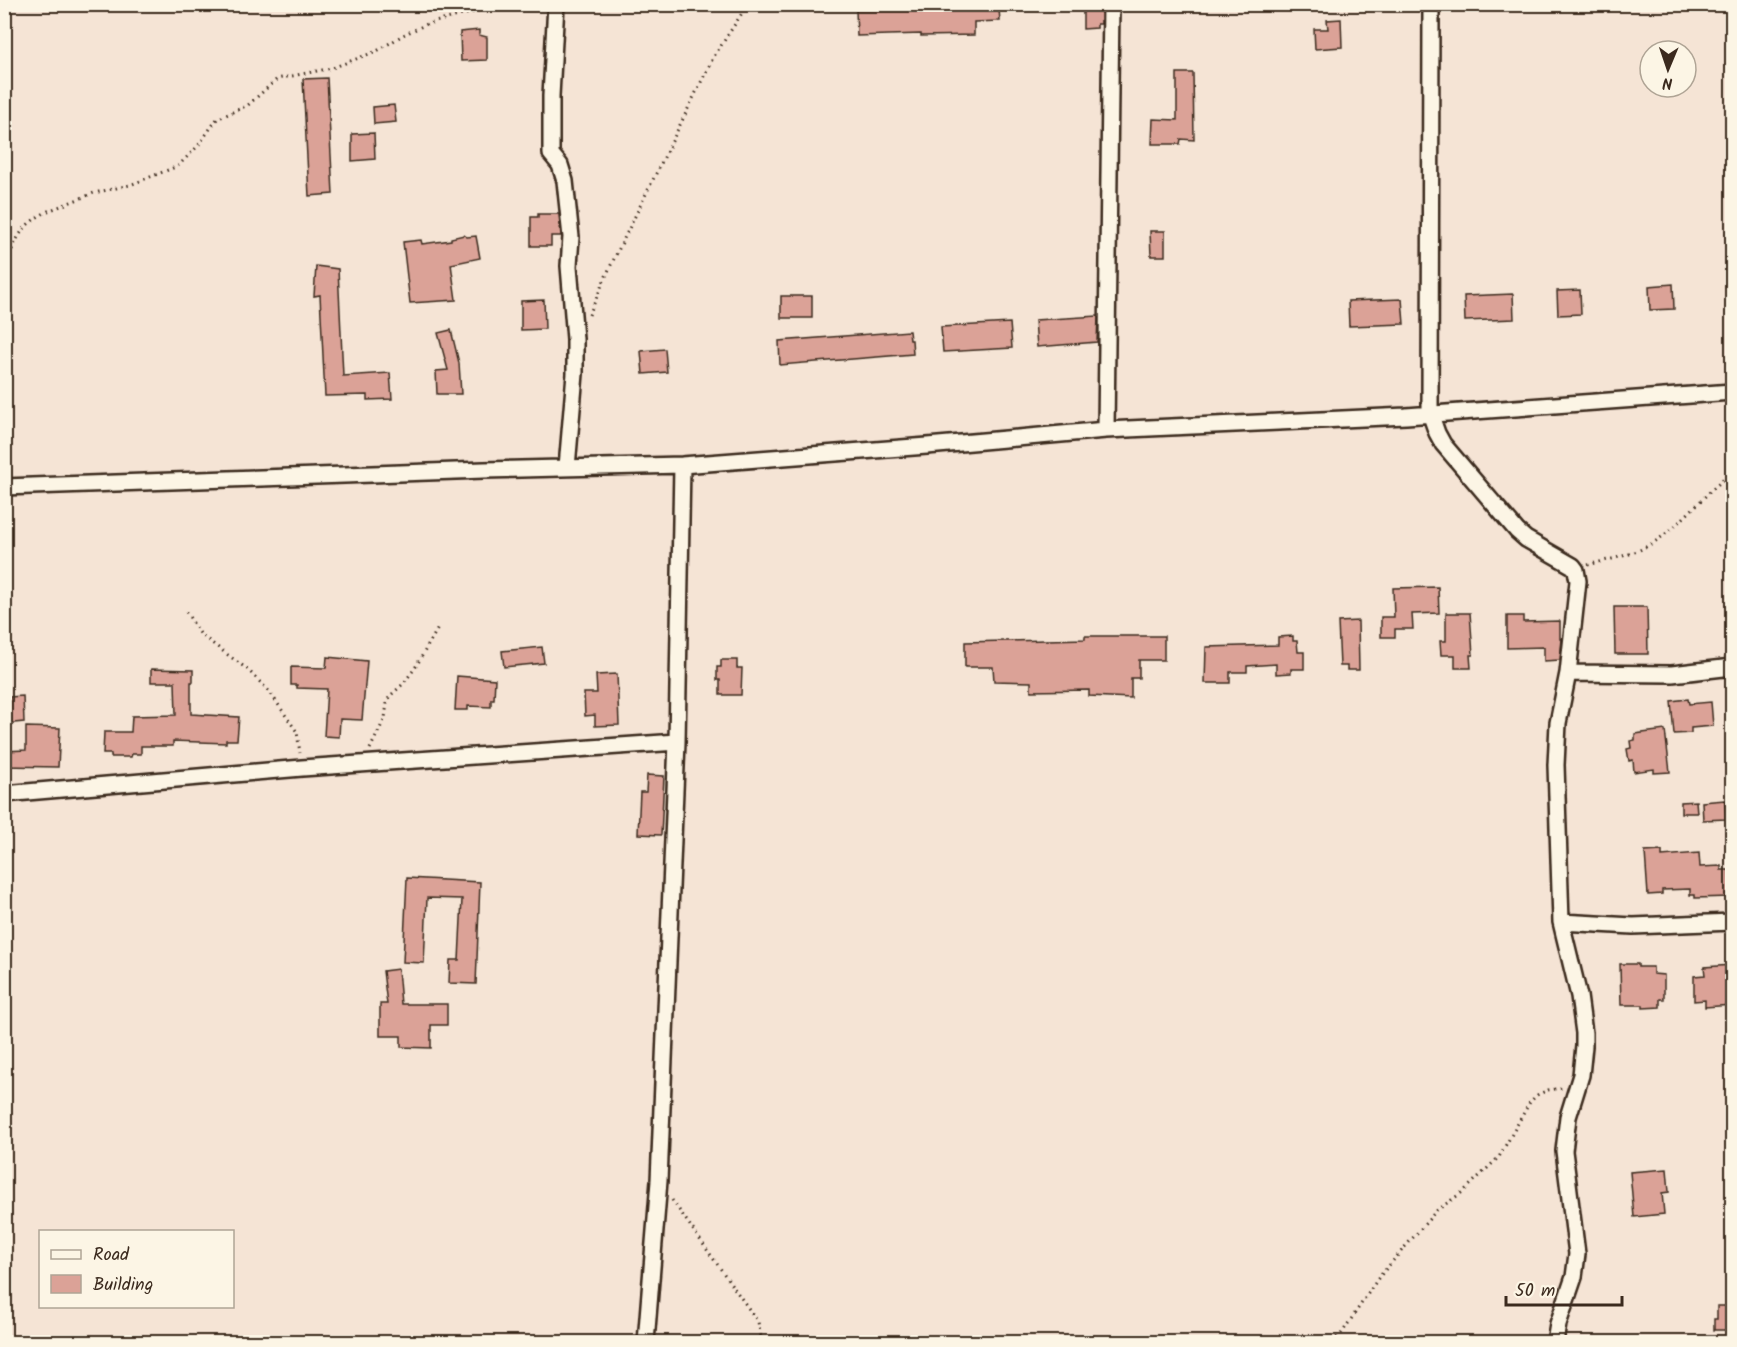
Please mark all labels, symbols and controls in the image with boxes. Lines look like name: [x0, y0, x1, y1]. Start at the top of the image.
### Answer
north arrow: [1638, 39, 1698, 99]
text: N: [1662, 70, 1673, 95]
legend: [39, 1230, 234, 1308]
text: Road: [93, 1241, 130, 1270]
scale bar: [1506, 1269, 1622, 1307]
text: Building: [93, 1271, 153, 1300]
text: 50 m: [1515, 1277, 1555, 1306]

